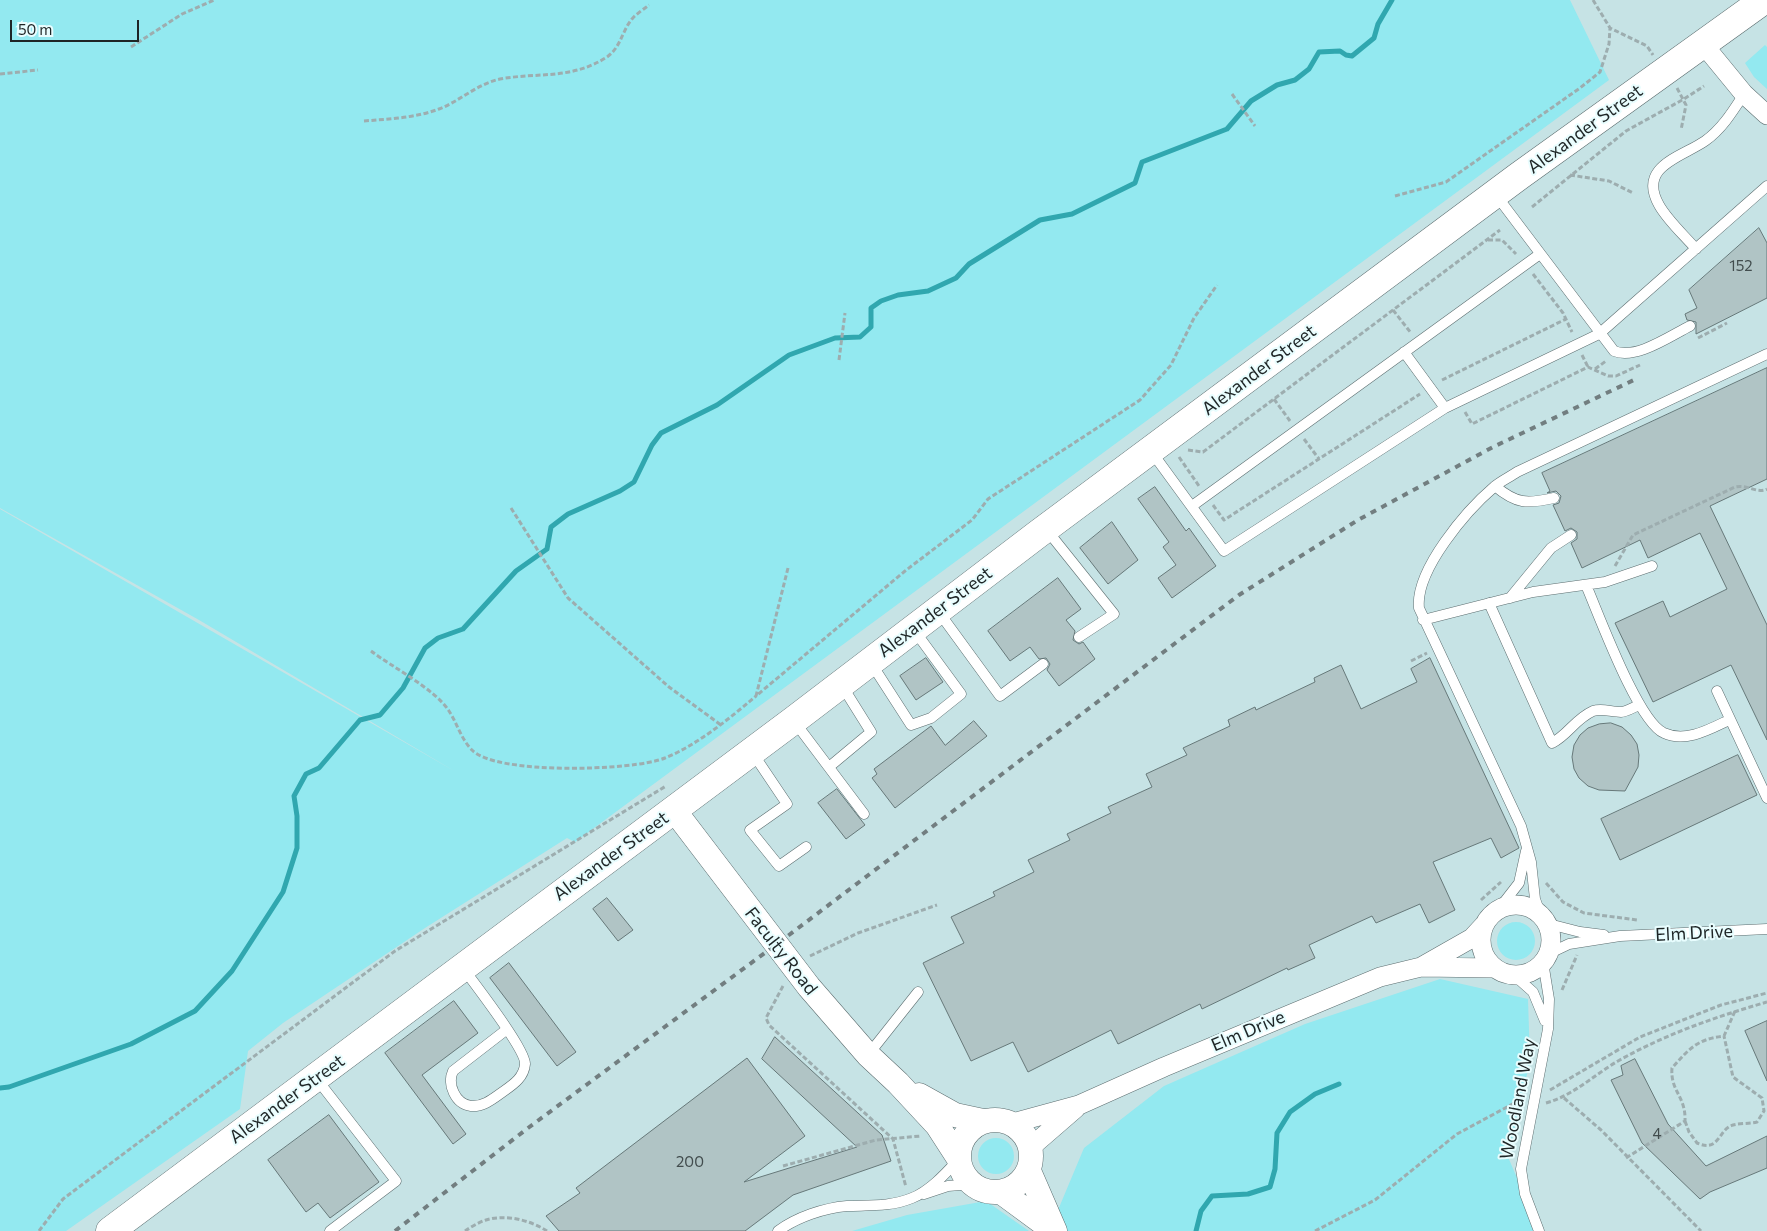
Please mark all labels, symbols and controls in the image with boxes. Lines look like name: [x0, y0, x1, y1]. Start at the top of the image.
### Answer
scale bar: [12, 10, 141, 42]
text: 50 m: [18, 20, 52, 38]
street label: Alexander Street: [1523, 80, 1647, 178]
house number: 152: [1729, 257, 1753, 275]
street label: Alexander Street: [1198, 320, 1320, 420]
street label: Alexander Street: [874, 562, 996, 662]
street label: Alexander Street: [549, 807, 673, 905]
street label: Faculty Road: [740, 903, 822, 999]
street label: Elm Drive: [1655, 920, 1733, 946]
street label: Elm Drive: [1208, 1006, 1288, 1056]
street label: Woodland Way: [1496, 1037, 1540, 1161]
street label: Alexander Street: [225, 1050, 349, 1148]
house number: 4: [1653, 1125, 1661, 1143]
house number: 200: [676, 1153, 704, 1171]

